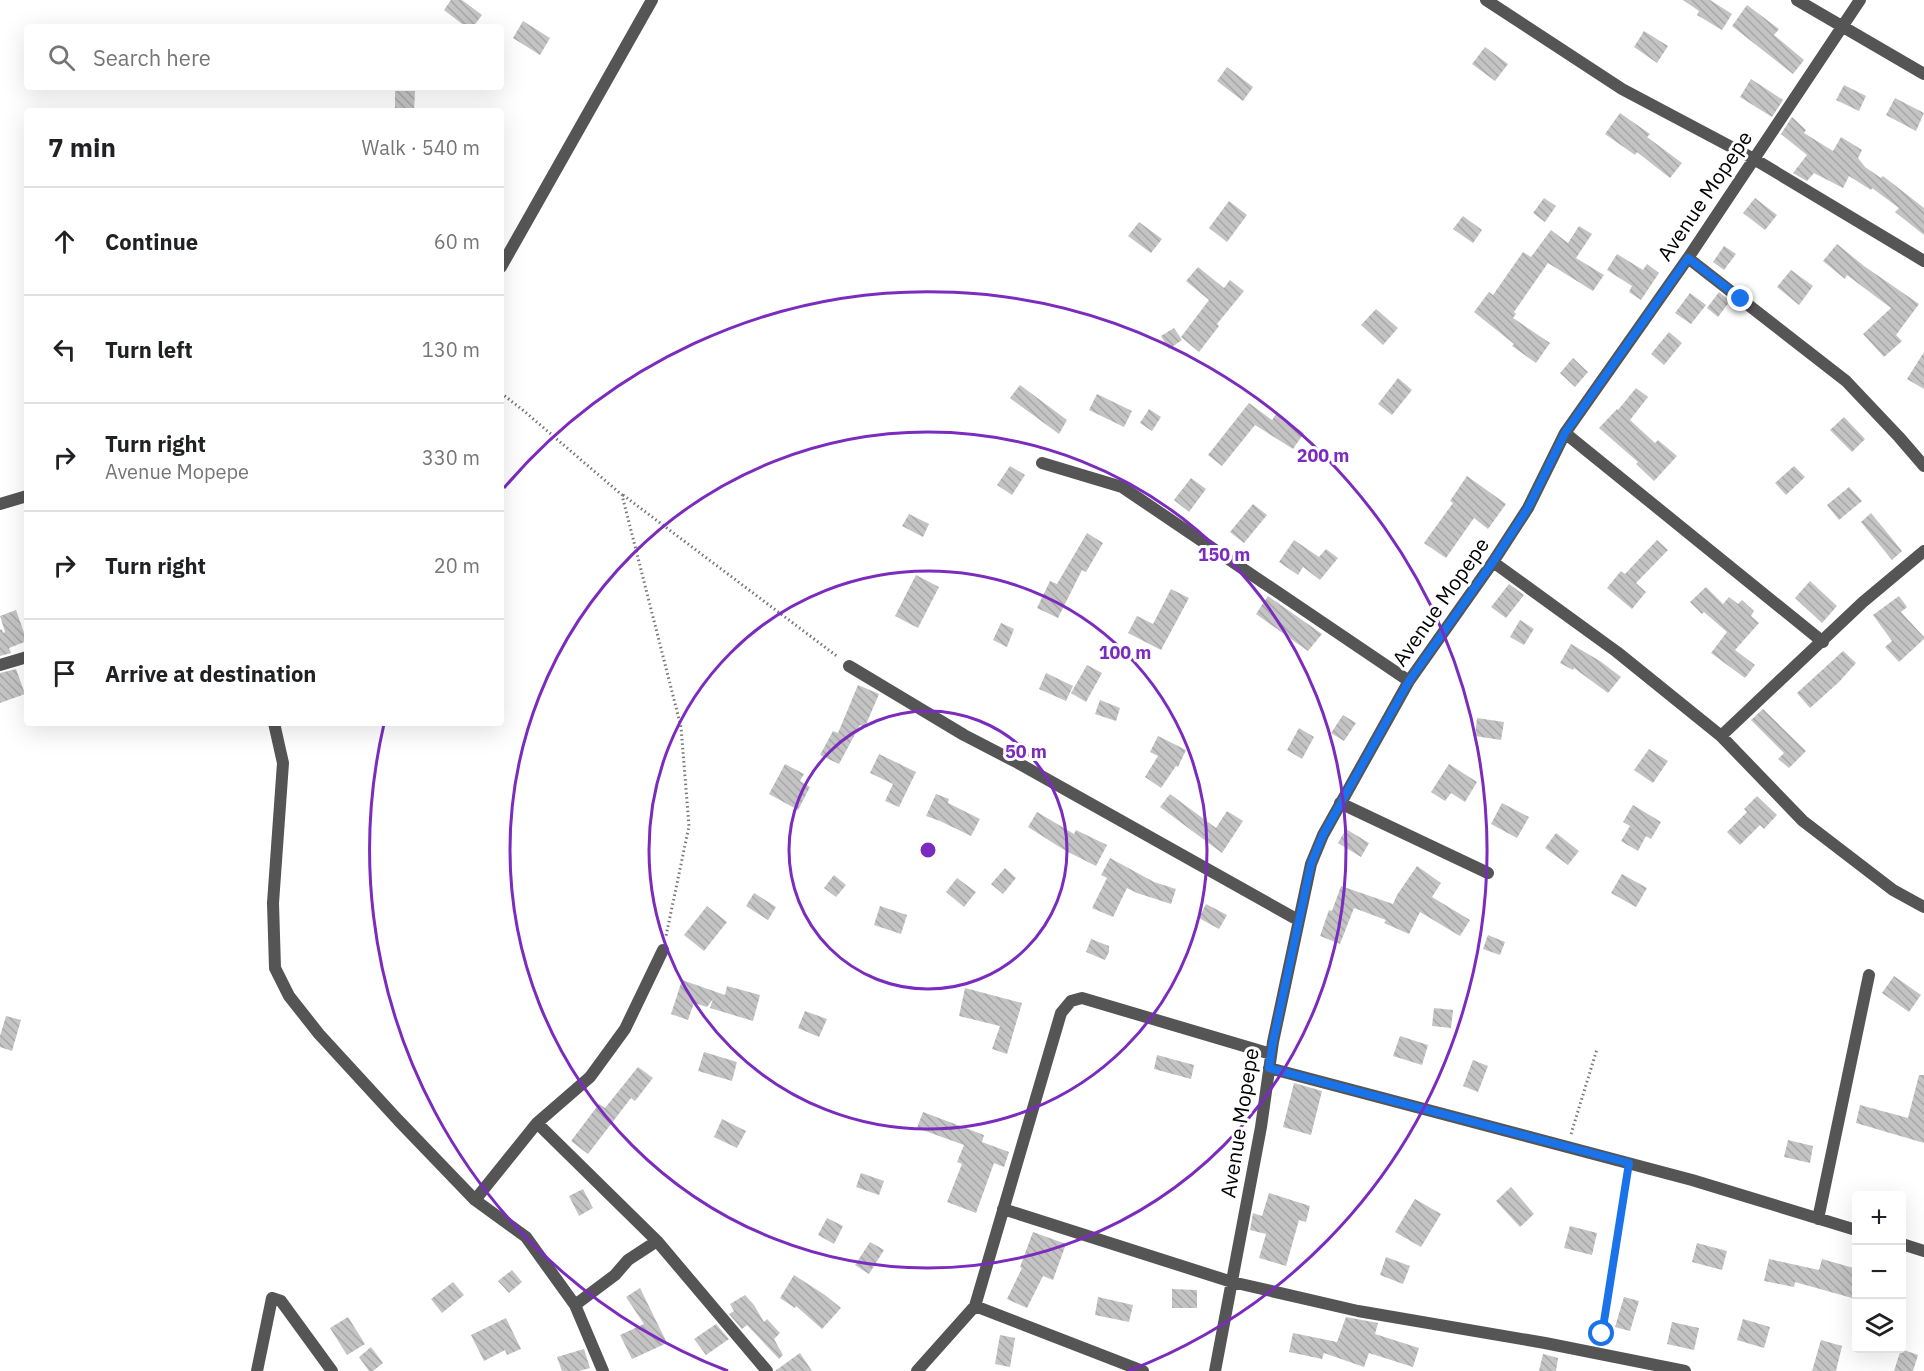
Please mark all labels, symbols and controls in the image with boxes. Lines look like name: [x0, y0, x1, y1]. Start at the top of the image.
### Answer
search box: [24, 24, 504, 90]
icon: search: [45, 41, 78, 74]
text: Search here: [93, 43, 211, 72]
street label: Avenue Mopepe: [1650, 125, 1758, 266]
text: 7 min: [48, 130, 116, 164]
text: Walk · 540 m: [362, 134, 480, 161]
icon: ahead: [48, 225, 81, 258]
text: Continue: [105, 227, 198, 256]
text: 60 m: [434, 228, 480, 255]
route end: [1727, 285, 1753, 311]
icon: left: [48, 333, 81, 366]
text: Turn left: [105, 335, 193, 364]
text: 130 m: [422, 336, 480, 363]
text: Turn right: [105, 429, 206, 458]
icon: right: [48, 441, 81, 474]
text: 330 m: [422, 444, 480, 471]
text: 200 m: [1297, 444, 1349, 467]
text: Avenue Mopepe: [105, 458, 249, 485]
street label: Avenue Mopepe: [1385, 531, 1495, 671]
text: 150 m: [1198, 543, 1250, 566]
icon: right: [48, 549, 81, 582]
text: Turn right: [105, 551, 206, 580]
text: 20 m: [434, 552, 480, 579]
text: 100 m: [1099, 641, 1151, 664]
icon: arrive: [48, 657, 81, 690]
text: Arrive at destination: [105, 659, 316, 688]
text: 50 m: [1005, 740, 1047, 763]
centre of rings: [918, 840, 938, 860]
street label: Avenue Mopepe: [1213, 1046, 1265, 1200]
map controls: [1852, 1191, 1906, 1353]
button: +: [1852, 1191, 1906, 1245]
button: −: [1852, 1245, 1906, 1299]
button: layers: [1852, 1299, 1906, 1353]
route start: [1588, 1320, 1614, 1346]

